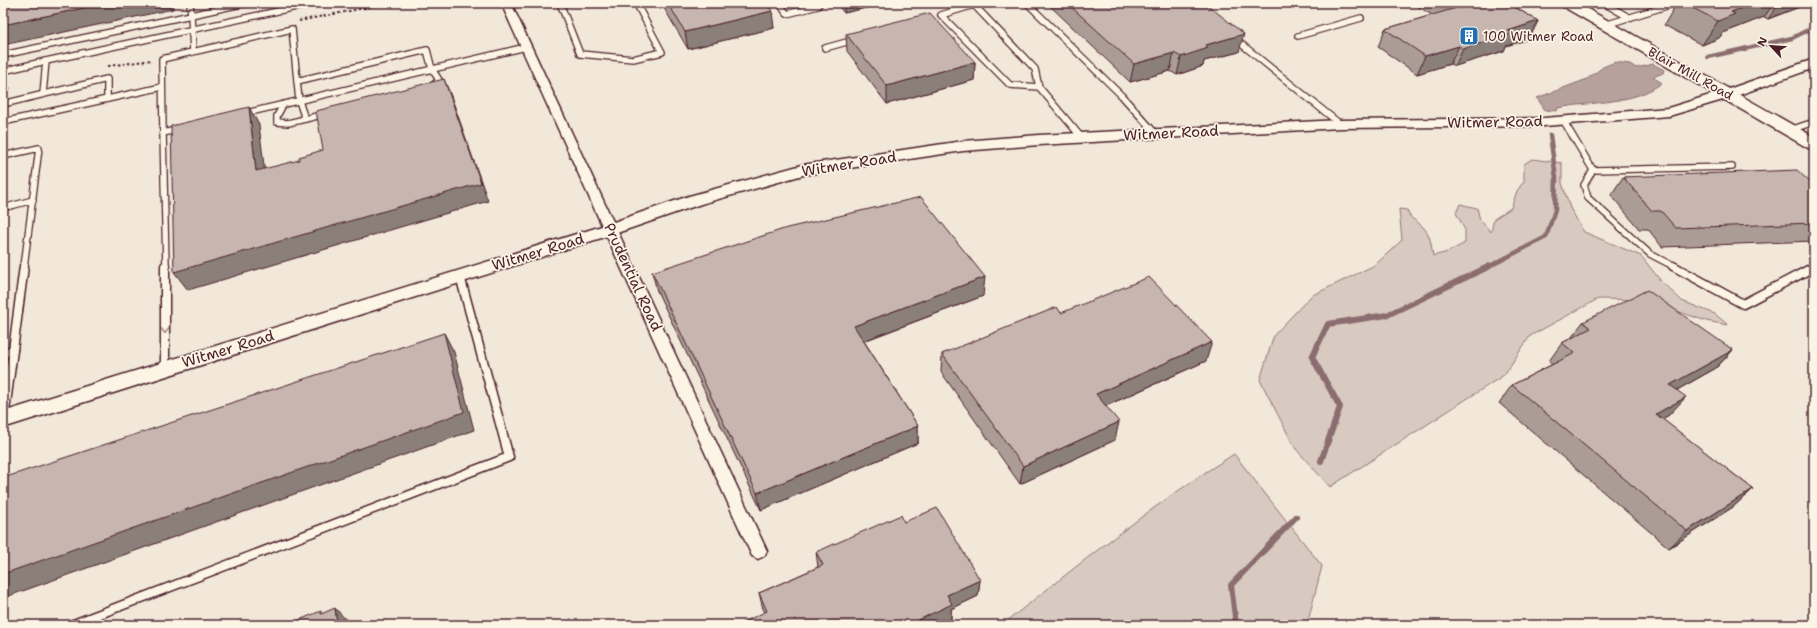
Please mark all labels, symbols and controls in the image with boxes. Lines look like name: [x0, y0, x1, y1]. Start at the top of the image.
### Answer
building icon: 100 Witmer Road: [1458, 25, 1480, 47]
north arrow: [1751, 26, 1791, 66]
place label: 100 Witmer Road: [1483, 28, 1594, 45]
text: N: [1754, 34, 1771, 49]
street label: Blair Mill Road: [1645, 43, 1736, 104]
street label: Witmer Road: [1447, 111, 1543, 133]
street label: Witmer Road: [1123, 120, 1220, 145]
street label: Witmer Road: [800, 147, 898, 181]
street label: Prudential Road: [599, 220, 667, 335]
street label: Witmer Road: [489, 228, 587, 276]
street label: Witmer Road: [179, 325, 277, 373]
one-way arrow: [161, 328, 169, 334]

